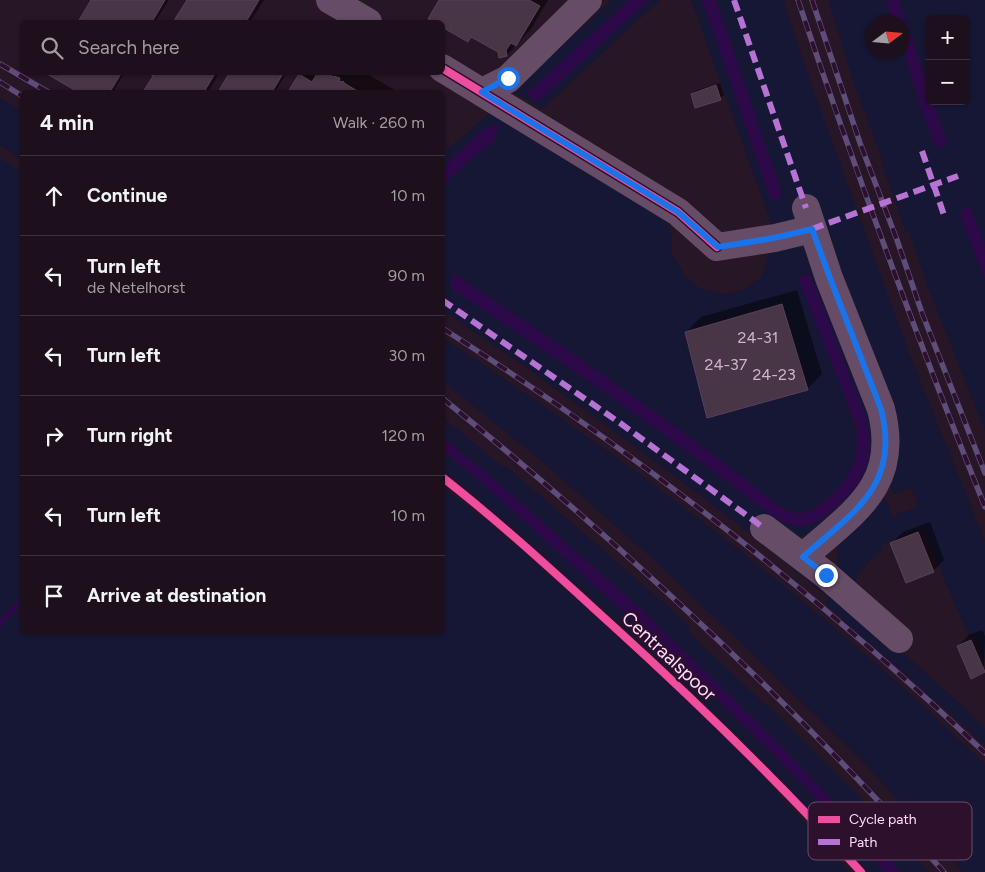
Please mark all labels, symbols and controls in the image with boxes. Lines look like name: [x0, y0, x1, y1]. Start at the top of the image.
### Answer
north arrow: [865, 15, 910, 60]
map controls: [925, 15, 970, 105]
button: +: [925, 15, 970, 60]
search box: [20, 20, 445, 75]
icon: search: [38, 34, 66, 62]
text: Search here: [78, 36, 180, 59]
button: −: [925, 60, 970, 105]
route start: [497, 67, 520, 90]
text: 4 min: [40, 110, 94, 135]
text: Walk · 260 m: [333, 113, 425, 132]
icon: ahead: [40, 182, 68, 210]
text: Continue: [87, 184, 167, 207]
text: 10 m: [391, 186, 425, 205]
text: Turn left: [87, 255, 161, 278]
icon: left: [40, 262, 68, 290]
text: 90 m: [388, 266, 425, 285]
text: de Netelhorst: [87, 278, 186, 297]
house number: 24-31: [738, 328, 778, 347]
icon: left: [40, 342, 68, 370]
text: Turn left: [87, 344, 161, 367]
text: 30 m: [388, 346, 425, 365]
house number: 24-37: [705, 355, 748, 374]
house number: 24-23: [752, 365, 796, 384]
icon: right: [40, 422, 68, 450]
text: Turn right: [87, 424, 173, 447]
text: 120 m: [382, 426, 425, 445]
icon: left: [40, 502, 68, 530]
text: Turn left: [87, 504, 161, 527]
text: 10 m: [391, 506, 425, 525]
route end: [815, 564, 838, 587]
icon: arrive: [40, 582, 68, 610]
text: Arrive at destination: [87, 584, 266, 607]
street label: Centraalspoor: [617, 607, 721, 706]
legend: [808, 802, 972, 860]
text: Cycle path: [849, 811, 917, 828]
text: Path: [849, 834, 877, 851]

